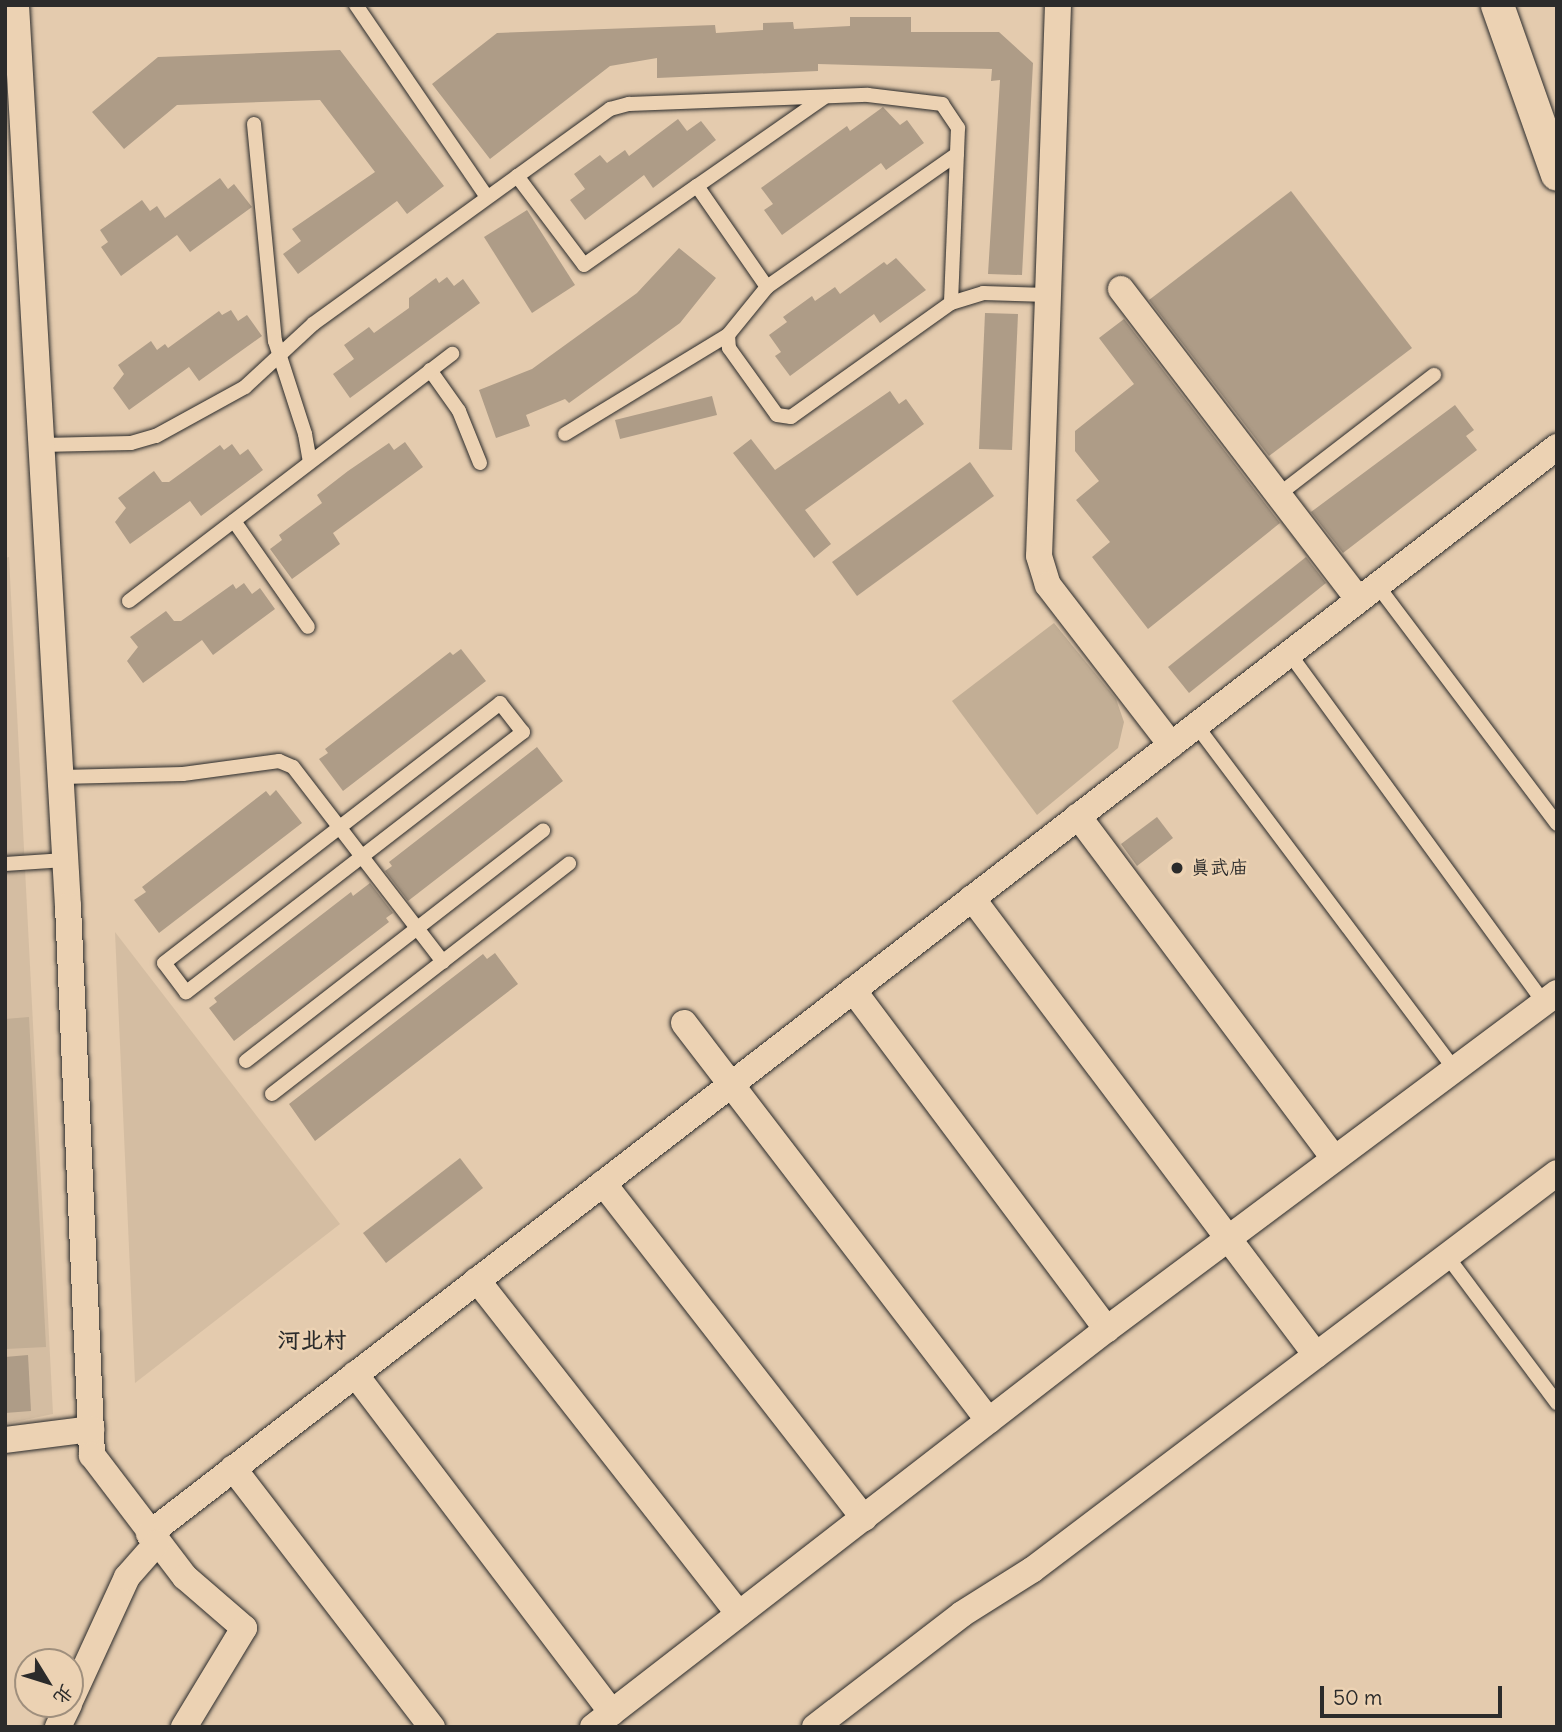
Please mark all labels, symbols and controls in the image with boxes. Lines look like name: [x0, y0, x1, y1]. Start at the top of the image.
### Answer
place label: 真武庙: [1191, 857, 1248, 879]
marker: 真武庙: [1169, 860, 1185, 876]
district label: 河北村: [278, 1326, 346, 1354]
north arrow: [14, 1648, 84, 1718]
scale bar: [1324, 1672, 1506, 1716]
text: 北: [49, 1680, 79, 1710]
text: 50 m: [1333, 1684, 1382, 1711]

